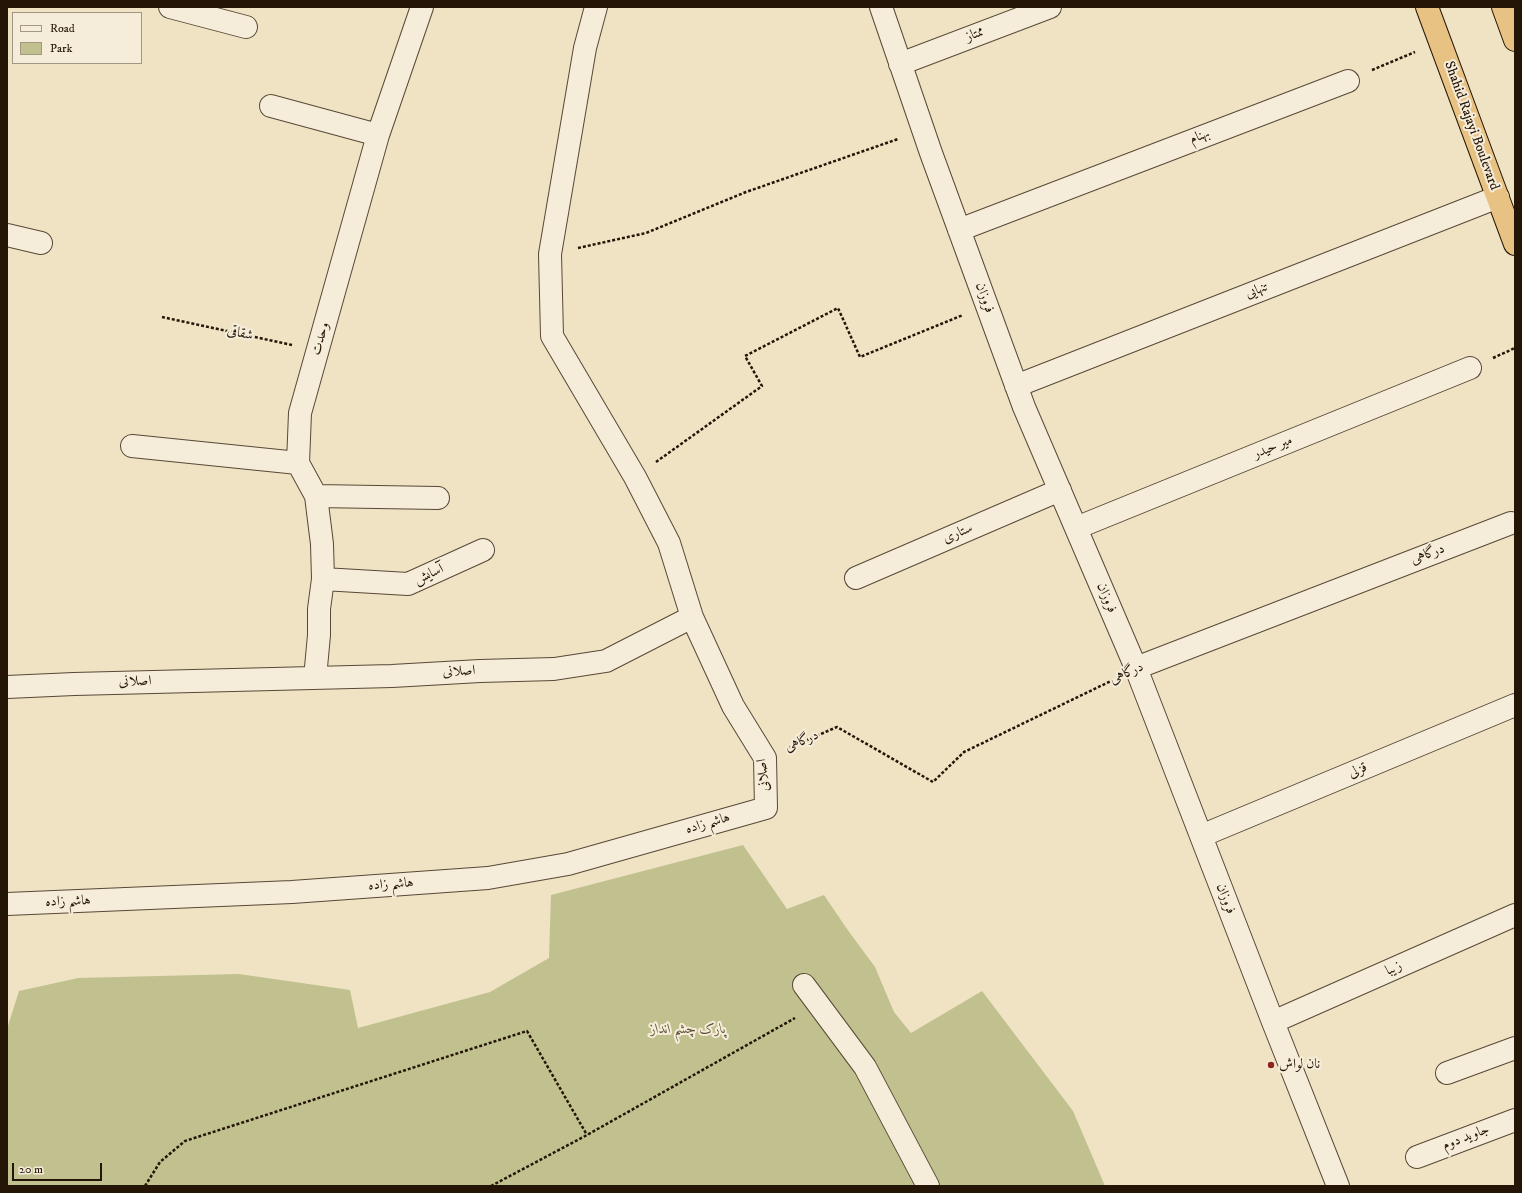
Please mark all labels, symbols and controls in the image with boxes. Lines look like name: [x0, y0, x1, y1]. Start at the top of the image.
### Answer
legend: [12, 12, 142, 64]
text: Road: [50, 21, 75, 36]
street label: ممتاز: [963, 24, 987, 46]
text: Park: [50, 41, 72, 56]
street label: Shahid Rajayi Boulevard: [1440, 59, 1502, 193]
street label: بهنام: [1187, 126, 1213, 148]
street label: تنهایی: [1243, 279, 1271, 303]
street label: فروزان: [971, 280, 997, 316]
street label: وحدت: [308, 321, 334, 357]
street label: شقاقی: [225, 323, 255, 345]
street label: میر حیدر: [1251, 433, 1295, 463]
street label: ستاری: [941, 520, 975, 548]
street label: درگاهی: [1409, 541, 1447, 569]
street label: آسایش: [412, 561, 446, 589]
street label: فروزان: [1092, 580, 1120, 616]
street label: درگاهی: [1108, 659, 1146, 689]
street label: اصلانی: [442, 663, 476, 681]
street label: اصلانی: [118, 673, 152, 691]
street label: درگاهی: [783, 727, 821, 757]
street label: اصلانی: [754, 758, 774, 792]
street label: قزلی: [1346, 760, 1370, 782]
street label: هاشم زاده: [684, 810, 732, 838]
street label: هاشم زاده: [368, 875, 414, 895]
street label: فروزان: [1212, 881, 1238, 917]
street label: هاشم زاده: [45, 893, 91, 911]
street label: زیبا: [1383, 958, 1405, 980]
park label: پارک چشم انداز: [650, 1022, 726, 1038]
place label: نان لواش: [1279, 1057, 1320, 1073]
marker: نان لواش: [1266, 1060, 1276, 1070]
street label: جاوید دوم: [1440, 1121, 1492, 1155]
scale bar: [14, 1155, 104, 1181]
text: 20 m: [19, 1162, 43, 1177]

